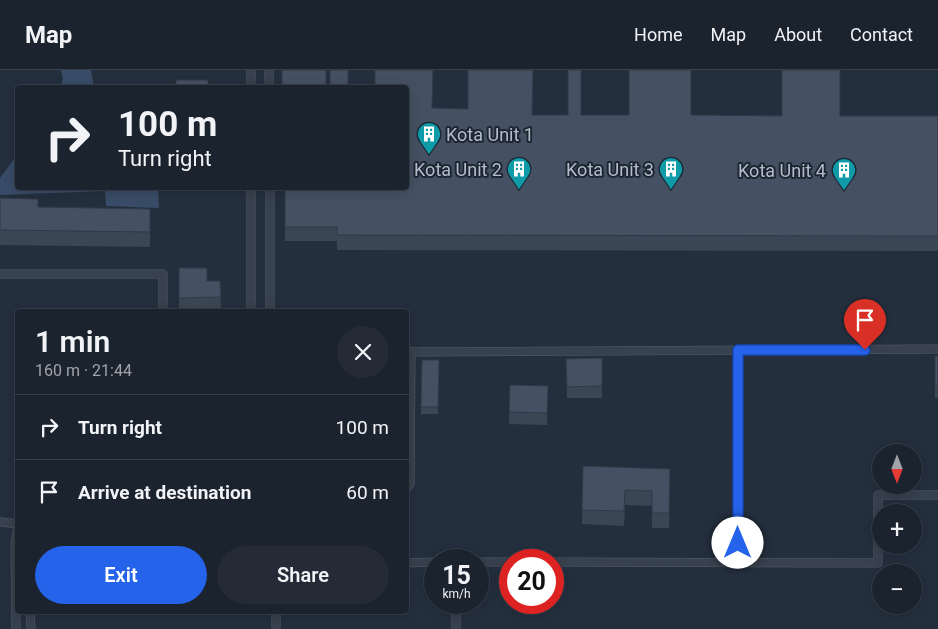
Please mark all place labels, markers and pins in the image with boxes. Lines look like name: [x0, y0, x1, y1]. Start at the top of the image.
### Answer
building icon: Kota Unit 1: [416, 121, 442, 155]
place label: Kota Unit 1: [446, 124, 534, 145]
building icon: Kota Unit 2: [506, 156, 532, 190]
building icon: Kota Unit 3: [658, 156, 684, 190]
building icon: Kota Unit 4: [831, 157, 857, 191]
place label: Kota Unit 2: [414, 159, 502, 180]
place label: Kota Unit 3: [566, 159, 654, 180]
place label: Kota Unit 4: [738, 160, 826, 181]
pin: [844, 299, 886, 350]

